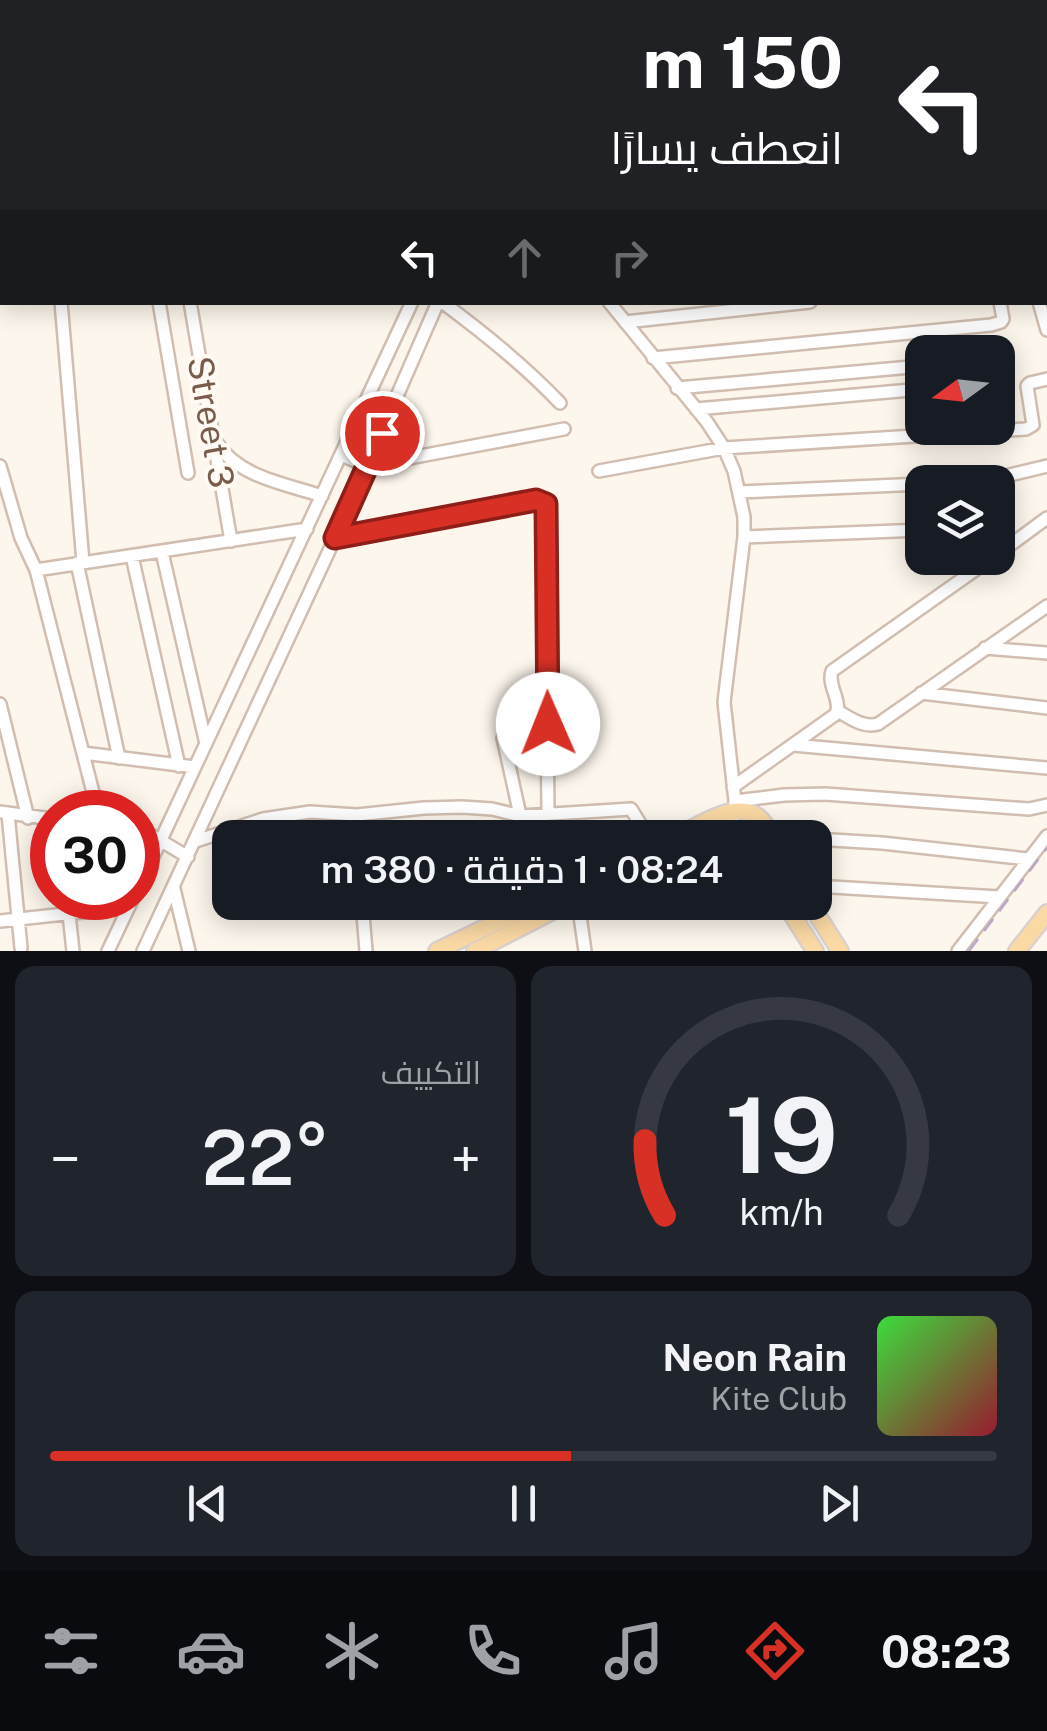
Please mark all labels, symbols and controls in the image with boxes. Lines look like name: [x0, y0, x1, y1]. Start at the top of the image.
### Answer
text: 150 m: [642, 21, 843, 104]
icon: left: [878, 40, 1008, 170]
text: انعطف يسارًا: [610, 121, 843, 174]
icon: left: [392, 230, 447, 285]
icon: ahead: [497, 230, 552, 285]
icon: right: [602, 230, 657, 285]
north arrow: [905, 335, 1015, 445]
map controls: [905, 335, 1015, 575]
street label: Street 3: [179, 353, 243, 491]
pin: [340, 391, 425, 476]
icon: arrive: [355, 406, 410, 461]
button: layers: [905, 465, 1015, 575]
position arrow: [496, 672, 600, 776]
speed limit sign: 30: [30, 790, 160, 920]
text: 08:24 · 1 دقيقة · 380 m: [321, 847, 723, 892]
text: التكييف: [381, 1054, 481, 1091]
text: 19: [725, 1074, 838, 1196]
text: 22°: [202, 1114, 329, 1202]
text: −: [50, 1127, 81, 1191]
text: +: [451, 1127, 481, 1191]
text: km/h: [739, 1191, 824, 1233]
text: Neon Rain: [663, 1335, 847, 1380]
text: Kite Club: [710, 1380, 847, 1417]
icon: previous: [180, 1476, 235, 1531]
icon: pause: [496, 1476, 551, 1531]
icon: next: [812, 1476, 867, 1531]
icon: filters: [36, 1616, 106, 1686]
icon: car: [176, 1616, 246, 1686]
icon: climate: [317, 1616, 387, 1686]
icon: phone: [458, 1616, 528, 1686]
icon: music: [599, 1616, 669, 1686]
icon: directions: [740, 1616, 810, 1686]
text: 08:23: [881, 1625, 1012, 1678]

